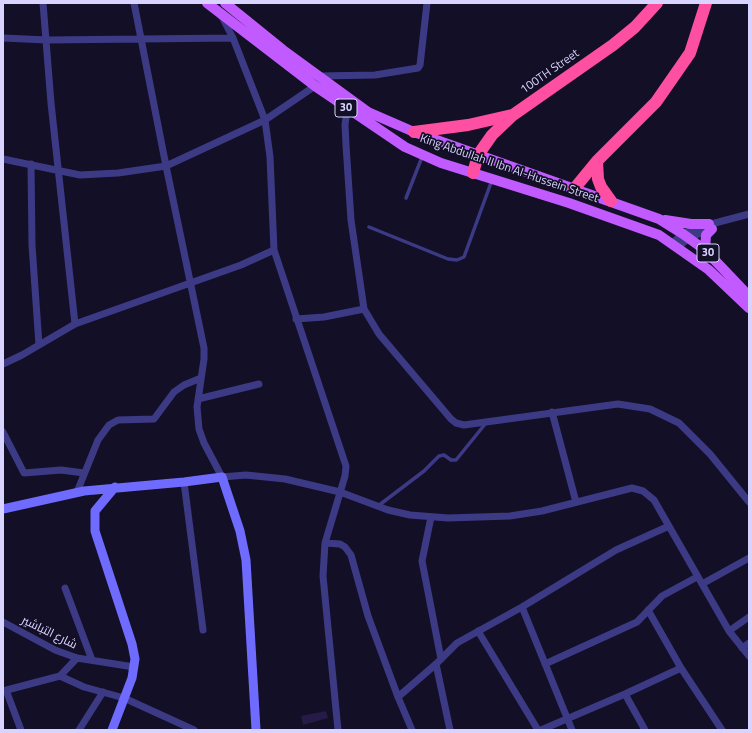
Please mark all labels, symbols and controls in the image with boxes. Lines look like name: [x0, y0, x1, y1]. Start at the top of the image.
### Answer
street label: 100TH Street: [518, 47, 582, 97]
road number: 30: [335, 99, 357, 117]
street label: King Abdullah II Ibn Al-Hussein Street: [418, 132, 600, 206]
road number: 30: [697, 244, 719, 262]
street label: شارع التباشير: [19, 613, 79, 653]

